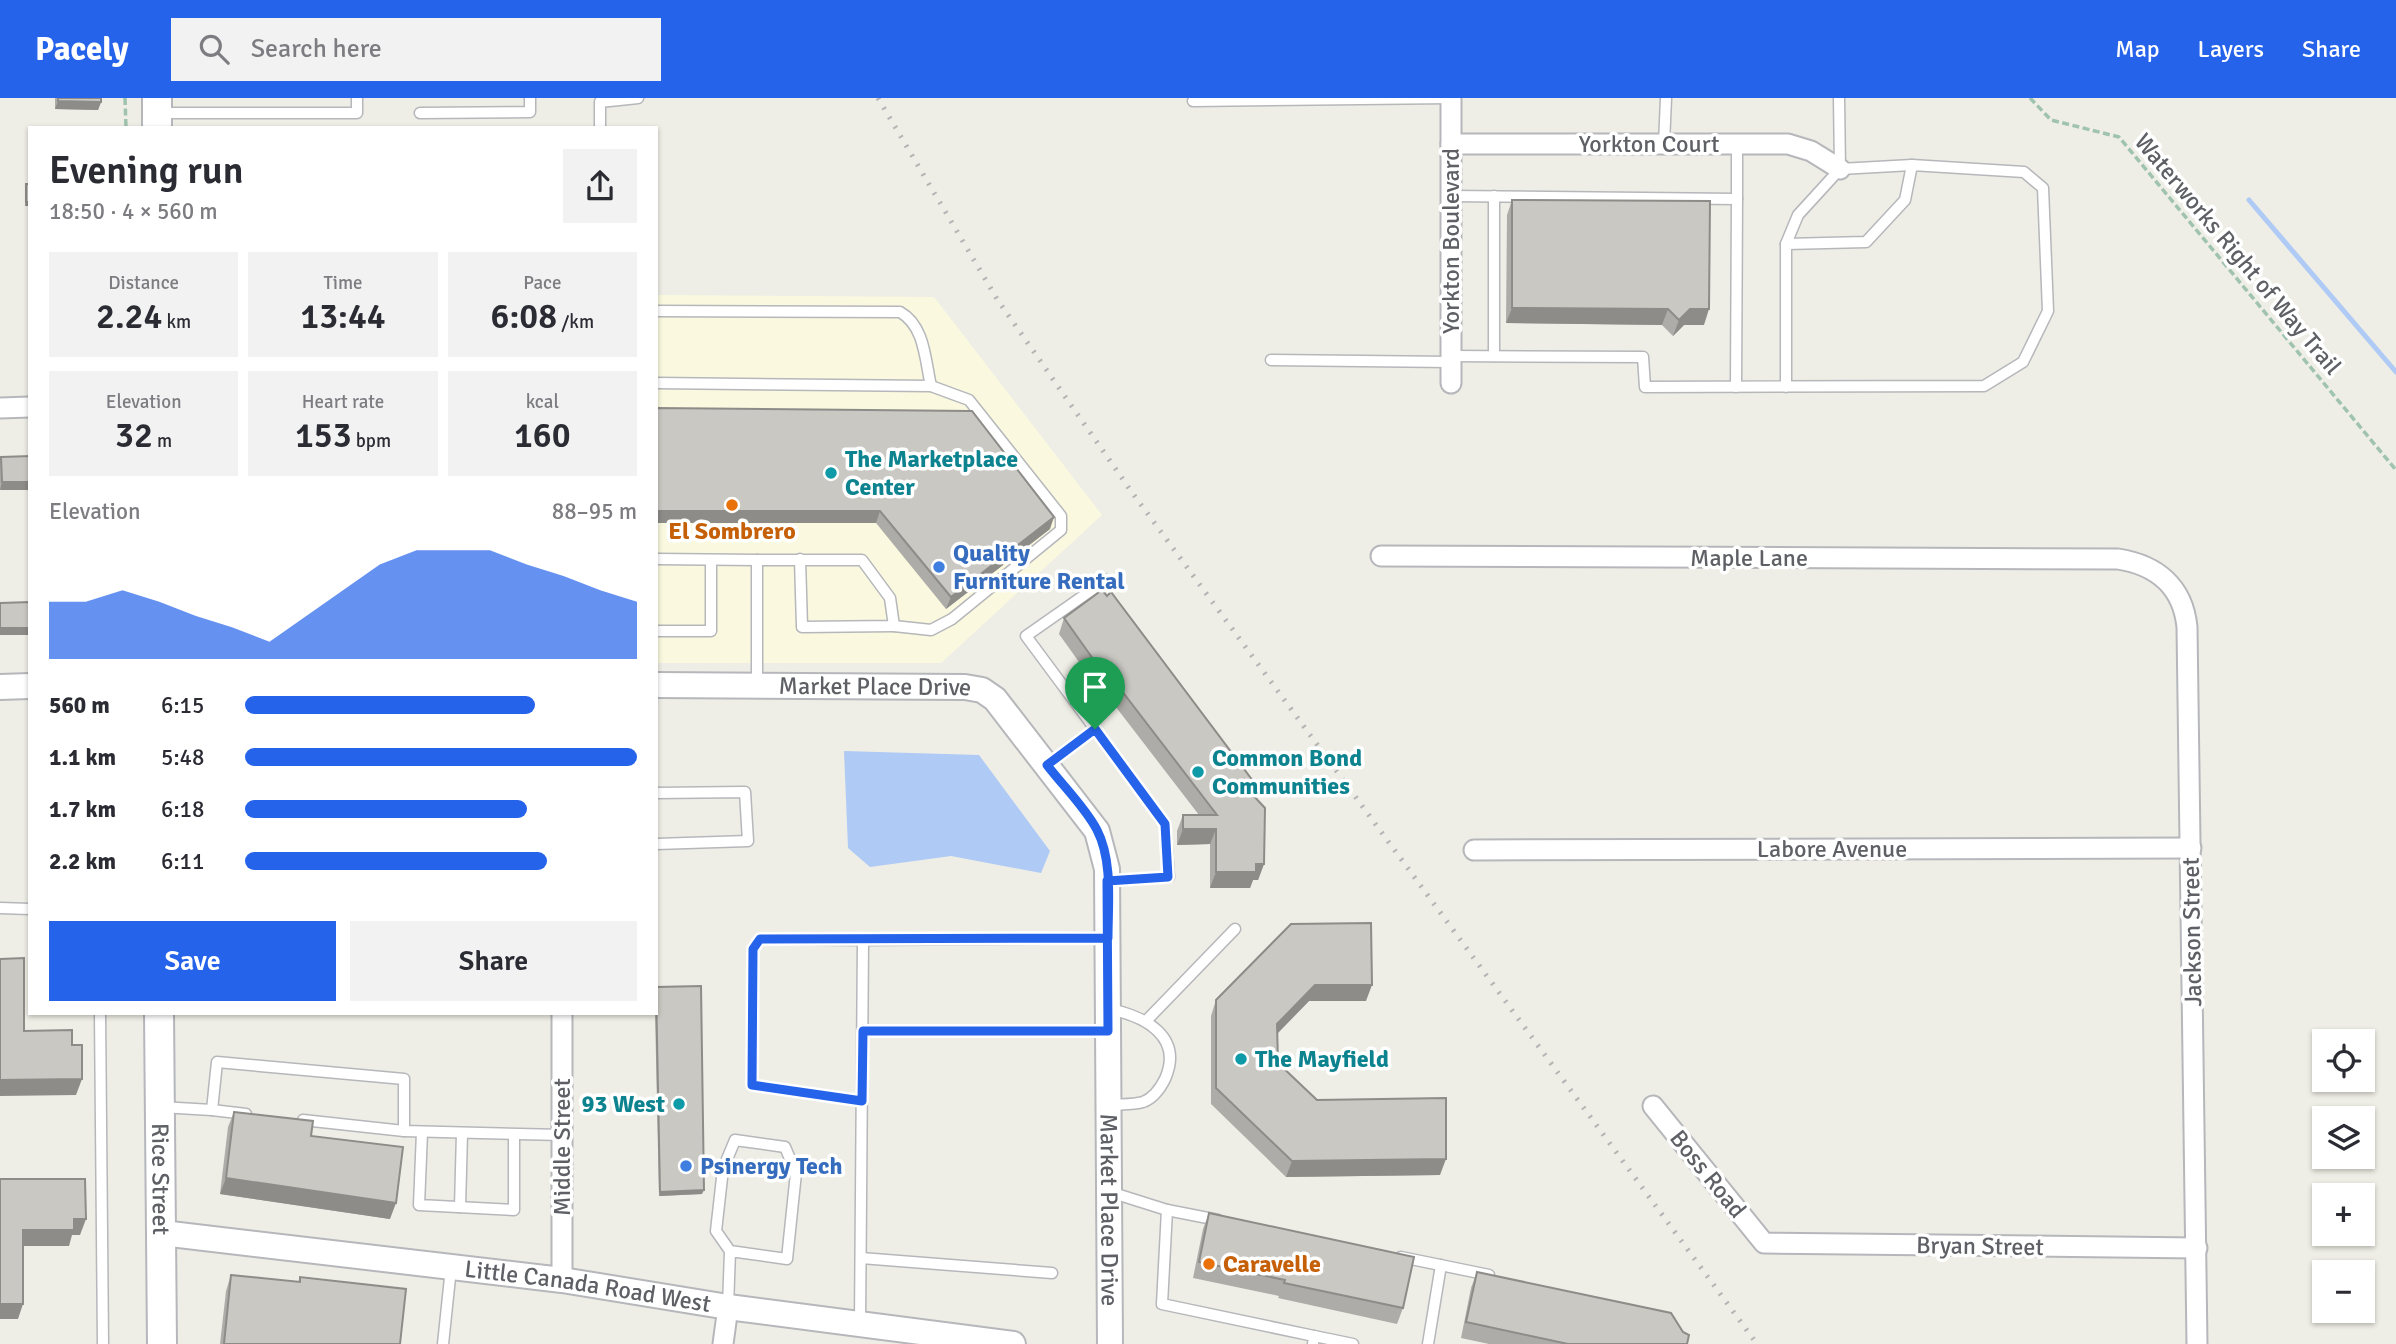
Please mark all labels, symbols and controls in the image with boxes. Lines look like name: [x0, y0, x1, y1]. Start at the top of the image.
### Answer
search box: [171, 18, 661, 81]
text: Pacely: [35, 29, 129, 70]
icon: search: [195, 30, 233, 68]
text: Search here: [251, 33, 382, 65]
text: Map: [2115, 34, 2160, 64]
text: Layers: [2198, 34, 2264, 64]
text: Share: [2302, 34, 2361, 64]
street label: Waterworks Right of Way Trail: [2128, 127, 2348, 381]
street label: Yorkton Court: [1579, 129, 1719, 159]
text: Evening run: [49, 147, 243, 194]
street label: Yorkton Boulevard: [1436, 148, 1466, 334]
button: share: [563, 149, 637, 223]
text: 18:50 · 4 × 560 m: [49, 197, 218, 226]
text: Distance: [108, 271, 179, 295]
text: Time: [323, 271, 363, 295]
text: Pace: [523, 271, 561, 295]
text: 2.24: [96, 295, 162, 338]
text: 13:44: [300, 295, 386, 338]
text: 6:08: [491, 295, 557, 338]
text: km: [162, 310, 191, 334]
text: /km: [557, 310, 594, 334]
text: Elevation: [106, 390, 182, 414]
text: Heart rate: [302, 390, 384, 414]
text: kcal: [526, 390, 559, 414]
text: 32: [115, 414, 153, 457]
text: 153: [295, 414, 352, 457]
text: 160: [514, 414, 571, 457]
text: m: [153, 429, 172, 453]
text: bpm: [352, 429, 391, 453]
place label: The Marketplace Center: [845, 444, 1018, 502]
marker: The Marketplace Center: [823, 465, 839, 481]
text: Elevation: [49, 497, 141, 526]
text: 88–95 m: [552, 497, 637, 526]
marker: El Sombrero: [724, 497, 740, 513]
place label: El Sombrero: [668, 516, 796, 546]
place label: Quality Furniture Rental: [953, 538, 1125, 596]
street label: Maple Lane: [1690, 543, 1808, 573]
marker: Quality Furniture Rental: [931, 559, 947, 575]
pin: [1065, 657, 1125, 729]
icon: arrive: [1076, 668, 1114, 706]
street label: Market Place Drive: [779, 671, 974, 703]
text: 560 m: [49, 691, 110, 720]
text: 6:15: [161, 691, 204, 720]
text: 1.1 km: [49, 743, 116, 772]
text: 5:48: [161, 743, 204, 772]
place label: Common Bond Communities: [1212, 743, 1362, 801]
marker: Common Bond Communities: [1190, 764, 1206, 780]
text: 1.7 km: [49, 795, 116, 824]
text: 6:18: [161, 795, 204, 824]
street label: Labore Avenue: [1757, 834, 1907, 864]
text: 2.2 km: [49, 847, 116, 876]
text: 6:11: [161, 847, 204, 876]
street label: Jackson Street: [2176, 857, 2208, 1007]
button: Save: [49, 921, 336, 1001]
button: Share: [350, 921, 637, 1001]
map controls: [2312, 1029, 2375, 1323]
button: locate: [2312, 1029, 2375, 1092]
place label: The Mayfield: [1255, 1044, 1389, 1074]
marker: The Mayfield: [1233, 1051, 1249, 1067]
street label: Middle Street: [547, 1078, 577, 1216]
place label: 93 West: [581, 1089, 665, 1119]
marker: 93 West: [671, 1096, 687, 1112]
button: layers: [2312, 1106, 2375, 1169]
street label: Market Place Drive: [1094, 1113, 1125, 1306]
street label: Rice Street: [145, 1123, 176, 1235]
street label: Boss Road: [1663, 1124, 1753, 1224]
place label: Psinergy Tech: [700, 1151, 842, 1181]
marker: Psinergy Tech: [678, 1158, 694, 1174]
button: +: [2312, 1183, 2375, 1246]
street label: Bryan Street: [1916, 1230, 2044, 1262]
place label: Caravelle: [1223, 1249, 1321, 1279]
street label: Little Canada Road West: [463, 1254, 713, 1319]
marker: Caravelle: [1201, 1256, 1217, 1272]
button: −: [2312, 1260, 2375, 1323]

